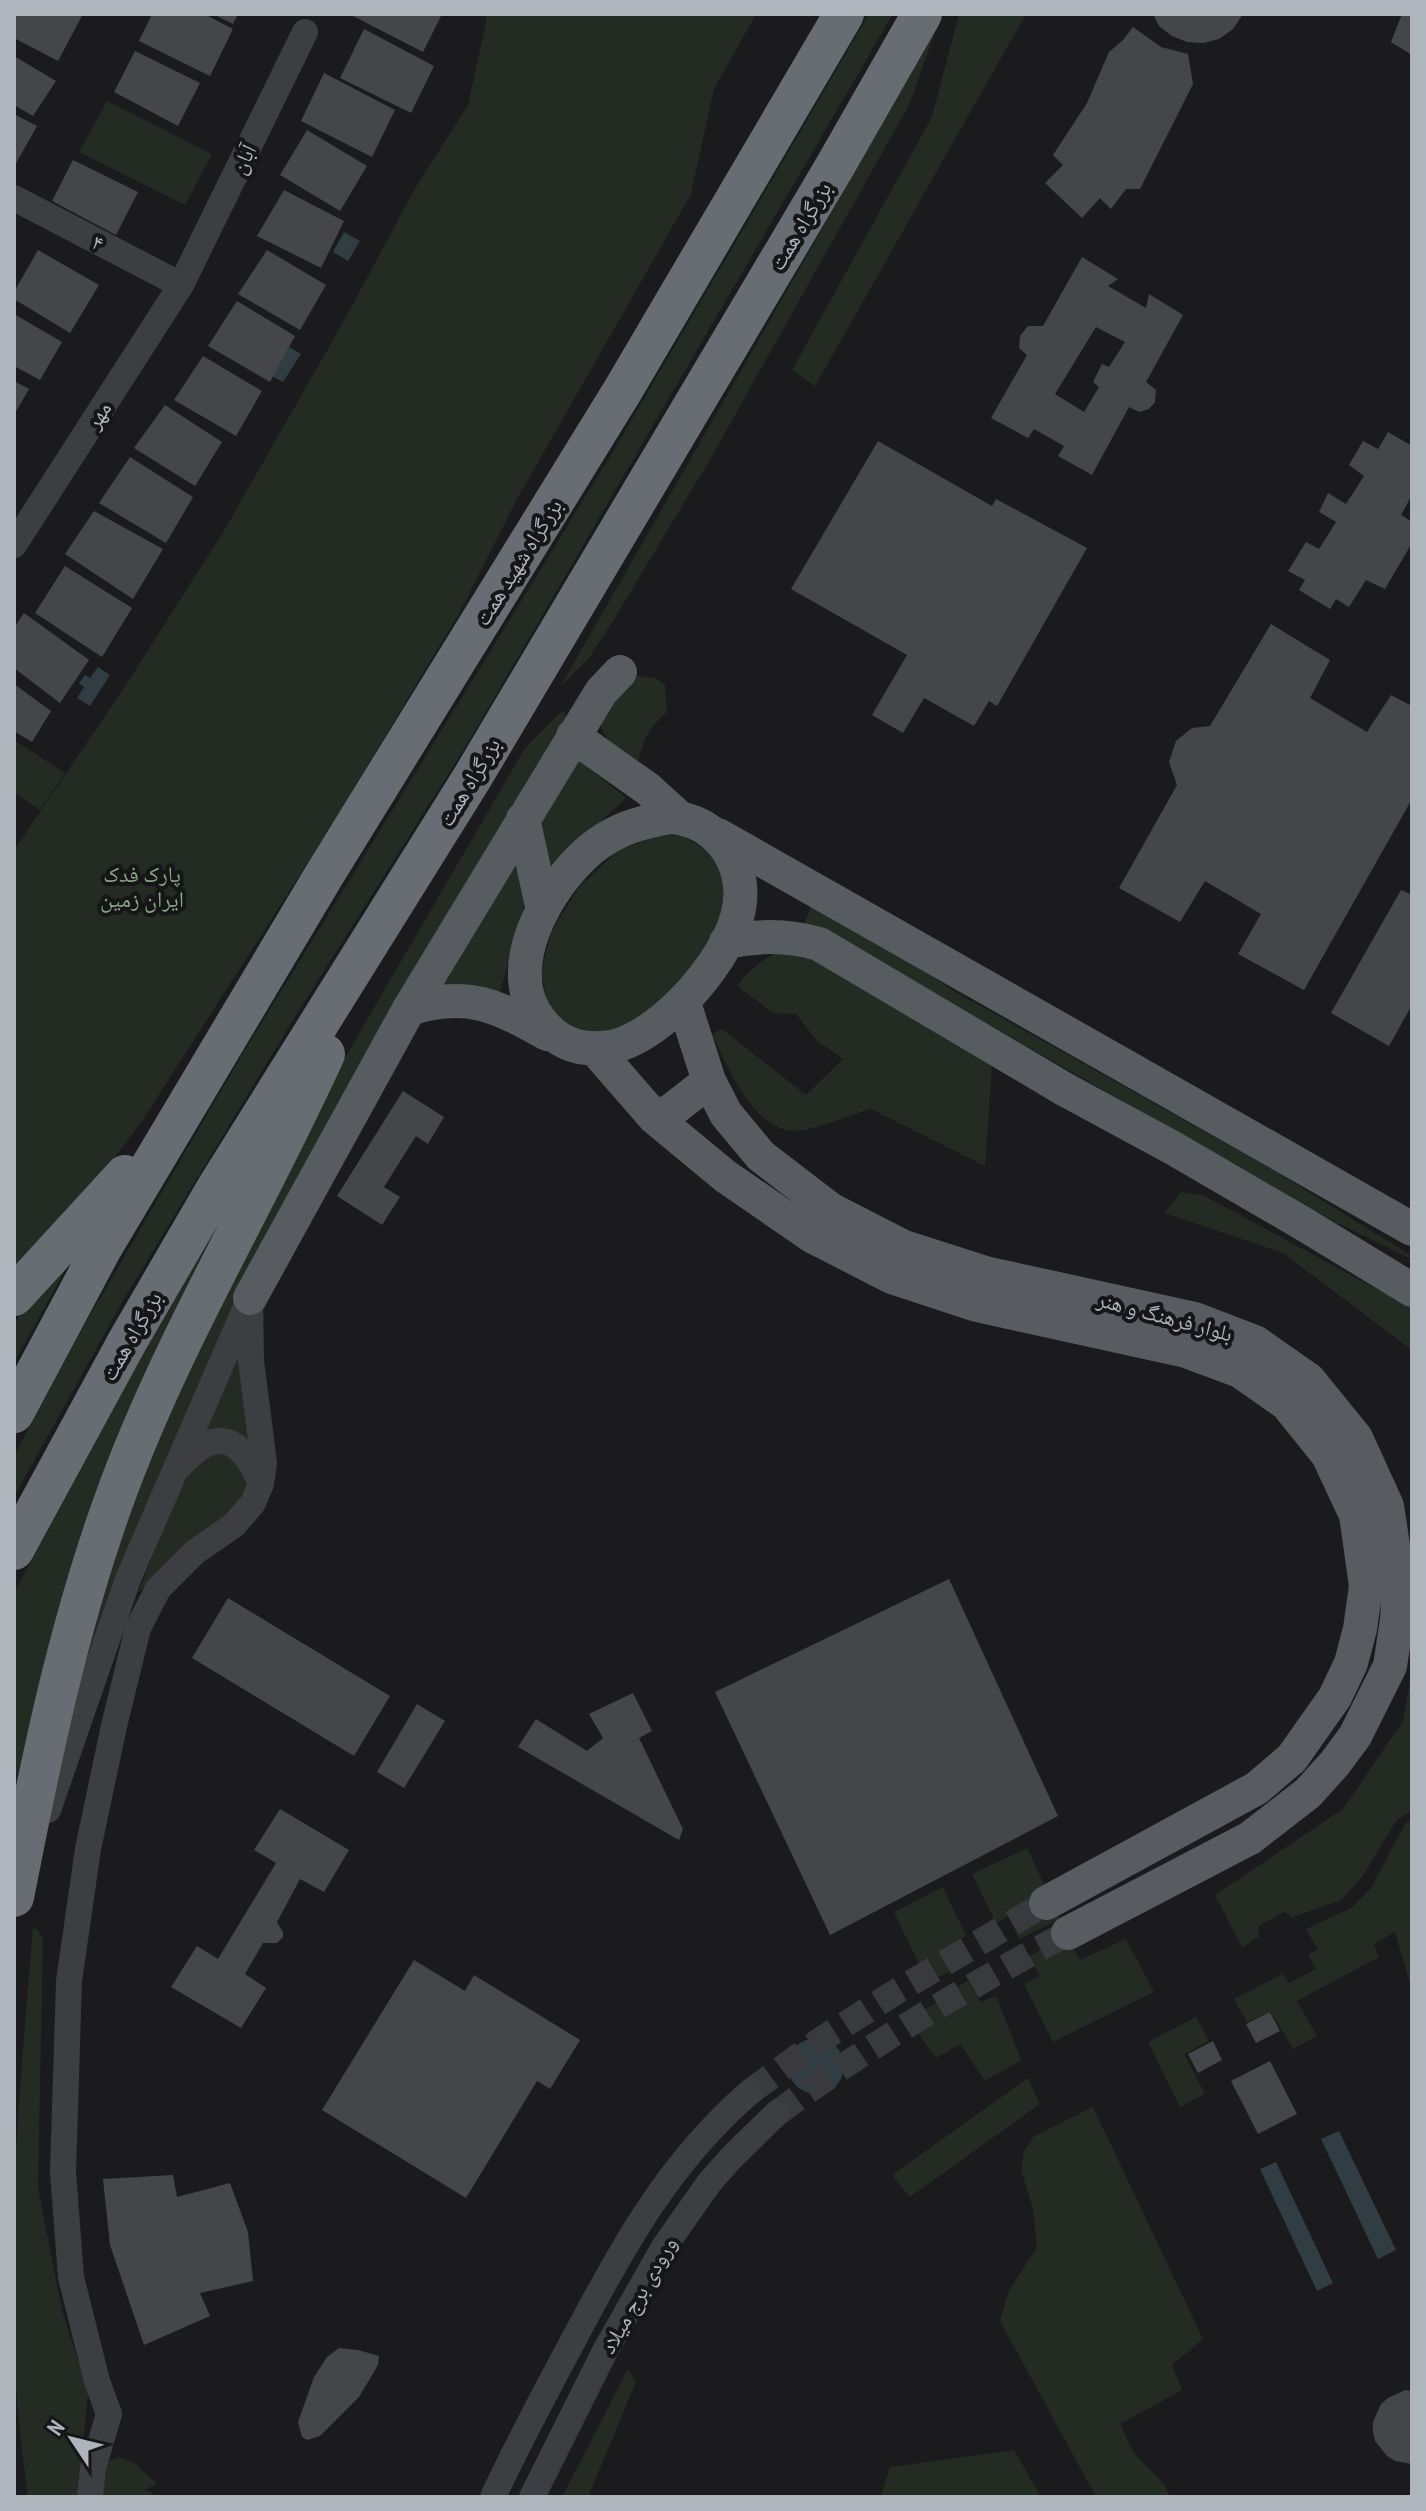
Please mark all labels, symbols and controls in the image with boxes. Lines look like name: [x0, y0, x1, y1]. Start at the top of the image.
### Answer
street label: آبان: [224, 139, 262, 179]
street label: بزرگراه همت: [763, 177, 837, 275]
street label: ۴: [87, 227, 109, 257]
street label: مهر: [78, 396, 117, 435]
street label: بزرگراه شهید همت: [468, 493, 568, 631]
street label: بزرگراه همت: [432, 733, 506, 831]
park label: پارک فدک ایران زمین: [100, 860, 184, 913]
street label: بلوار فرهنگ و هنر: [1093, 1284, 1236, 1348]
street label: بزرگراه همت: [94, 1286, 168, 1386]
street label: ورودی برج میلاد: [593, 2231, 683, 2359]
north arrow: [32, 2399, 112, 2479]
text: N: [41, 2415, 70, 2440]

